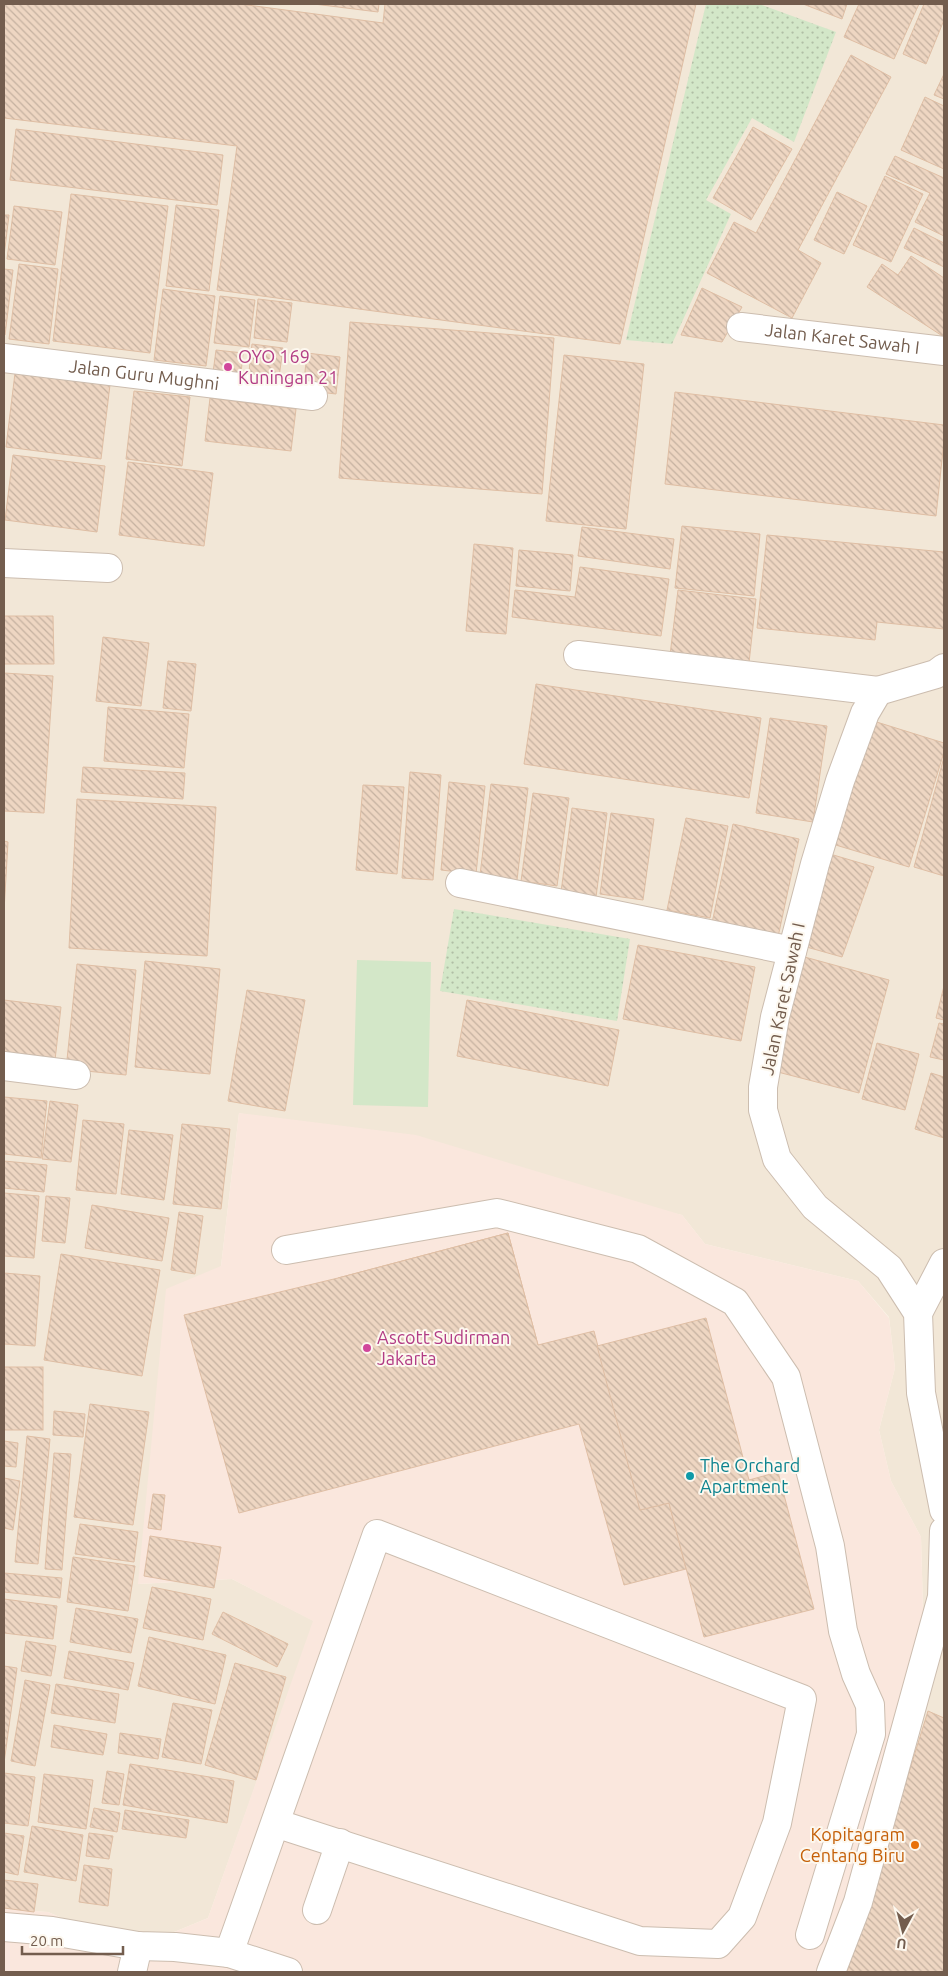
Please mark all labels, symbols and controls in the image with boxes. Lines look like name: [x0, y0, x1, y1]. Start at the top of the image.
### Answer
street label: Jalan Karet Sawah I: [764, 319, 921, 357]
place label: OYO 169 Kuningan 21: [238, 346, 338, 387]
street label: Jalan Guru Mughni: [68, 355, 220, 393]
marker: OYO 169 Kuningan 21: [222, 361, 234, 373]
street label: Jalan Karet Sawah I: [756, 921, 808, 1077]
place label: Ascott Sudirman Jakarta: [377, 1327, 510, 1368]
marker: Ascott Sudirman Jakarta: [361, 1342, 373, 1354]
place label: The Orchard Apartment: [700, 1455, 800, 1496]
marker: The Orchard Apartment: [684, 1470, 696, 1482]
place label: Kopitagram Centang Biru: [800, 1824, 905, 1865]
marker: Kopitagram Centang Biru: [909, 1839, 921, 1851]
north arrow: [878, 1906, 928, 1956]
scale bar: [22, 1924, 124, 1956]
text: 20 m: [30, 1932, 63, 1949]
text: U: [896, 1935, 907, 1952]

